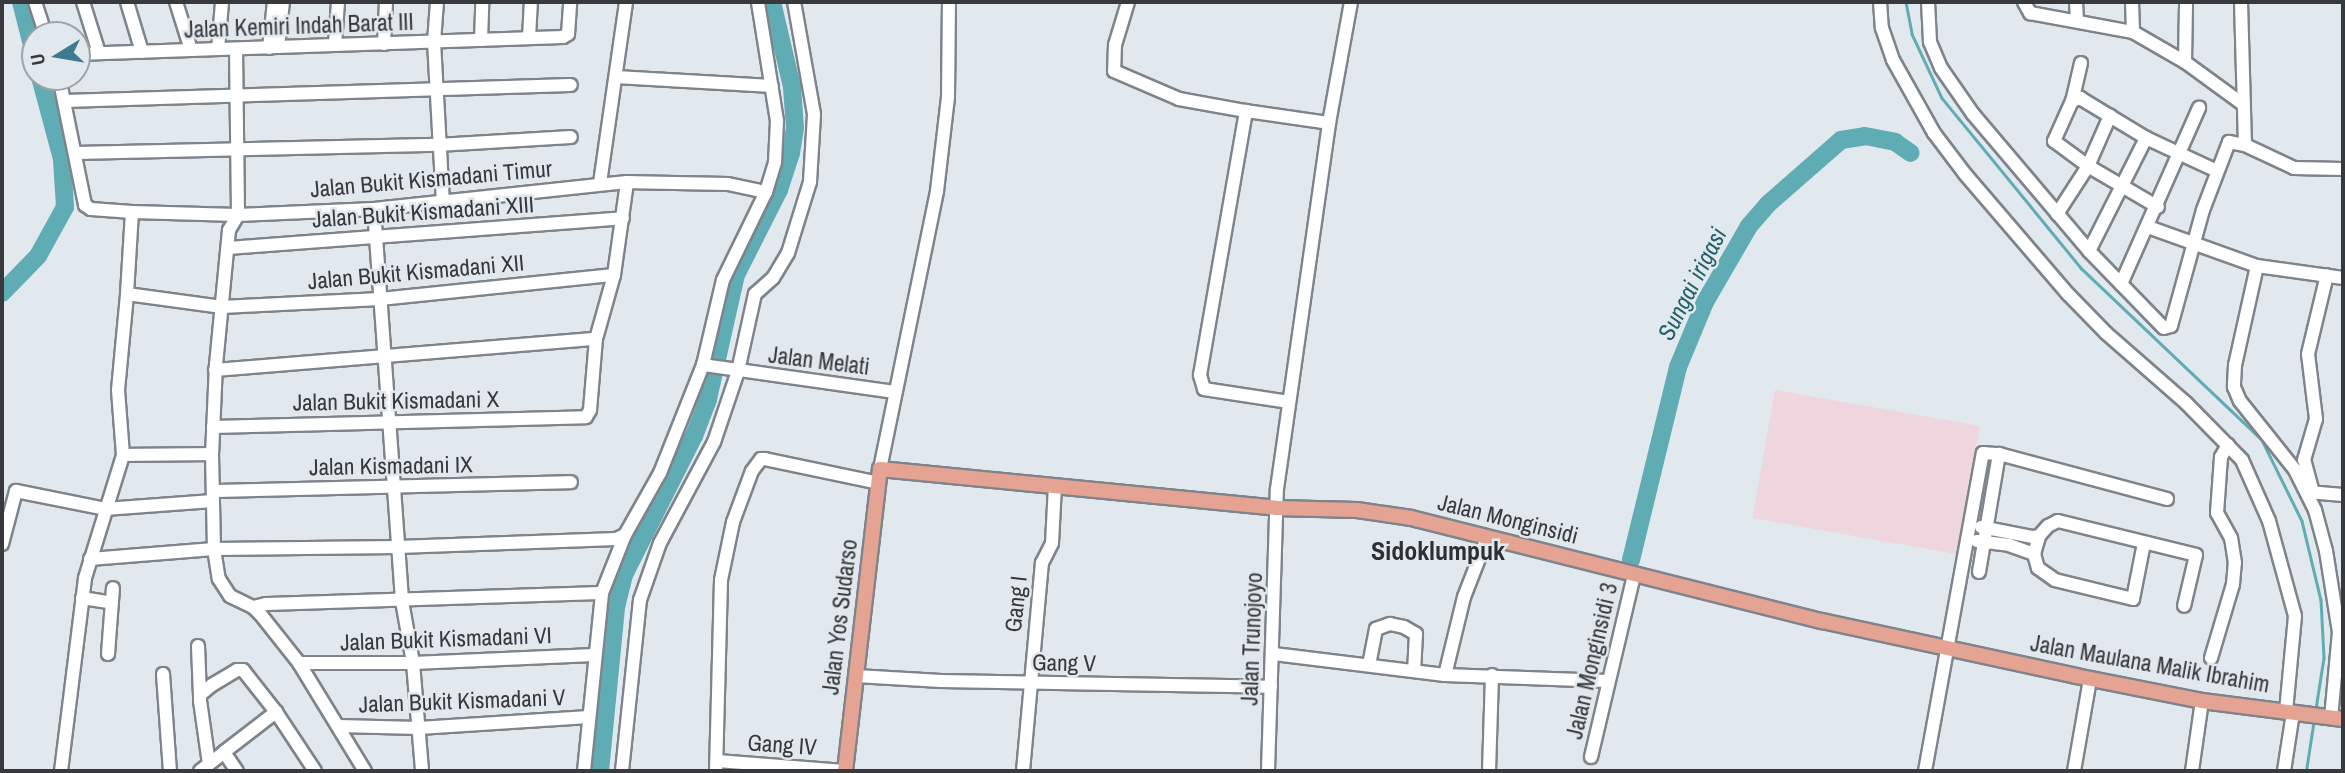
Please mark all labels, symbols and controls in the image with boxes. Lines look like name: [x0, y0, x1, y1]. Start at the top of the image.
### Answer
street label: Jalan Kemiri Indah Barat III: [184, 8, 414, 44]
north arrow: [21, 21, 91, 91]
text: U: [24, 52, 51, 68]
street label: Jalan Bukit Kismadani Timur: [309, 155, 553, 203]
street label: Jalan Bukit Kismadani XIII: [311, 190, 535, 234]
water label: Sungai irigasi: [1651, 223, 1733, 345]
street label: Jalan Bukit Kismadani XII: [307, 249, 525, 295]
street label: Jalan Melati: [767, 341, 871, 381]
street label: Jalan Bukit Kismadani X: [293, 385, 499, 417]
street label: Jalan Kismadani IX: [309, 451, 473, 481]
street label: Jalan Monginsidi: [1435, 488, 1581, 550]
district label: Sidoklumpuk: [1371, 535, 1505, 567]
street label: Jalan Yos Sudarso: [817, 537, 863, 697]
street label: Jalan Trunojoyo: [1236, 572, 1268, 706]
street label: Gang I: [999, 574, 1033, 634]
street label: Jalan Monginsidi 3: [1561, 580, 1623, 742]
street label: Jalan Bukit Kismadani VI: [340, 622, 552, 656]
street label: Jalan Maulana Malik Ibrahim: [2028, 629, 2272, 699]
street label: Gang V: [1032, 649, 1096, 677]
street label: Jalan Bukit Kismadani V: [358, 684, 566, 718]
street label: Gang IV: [747, 729, 817, 761]

